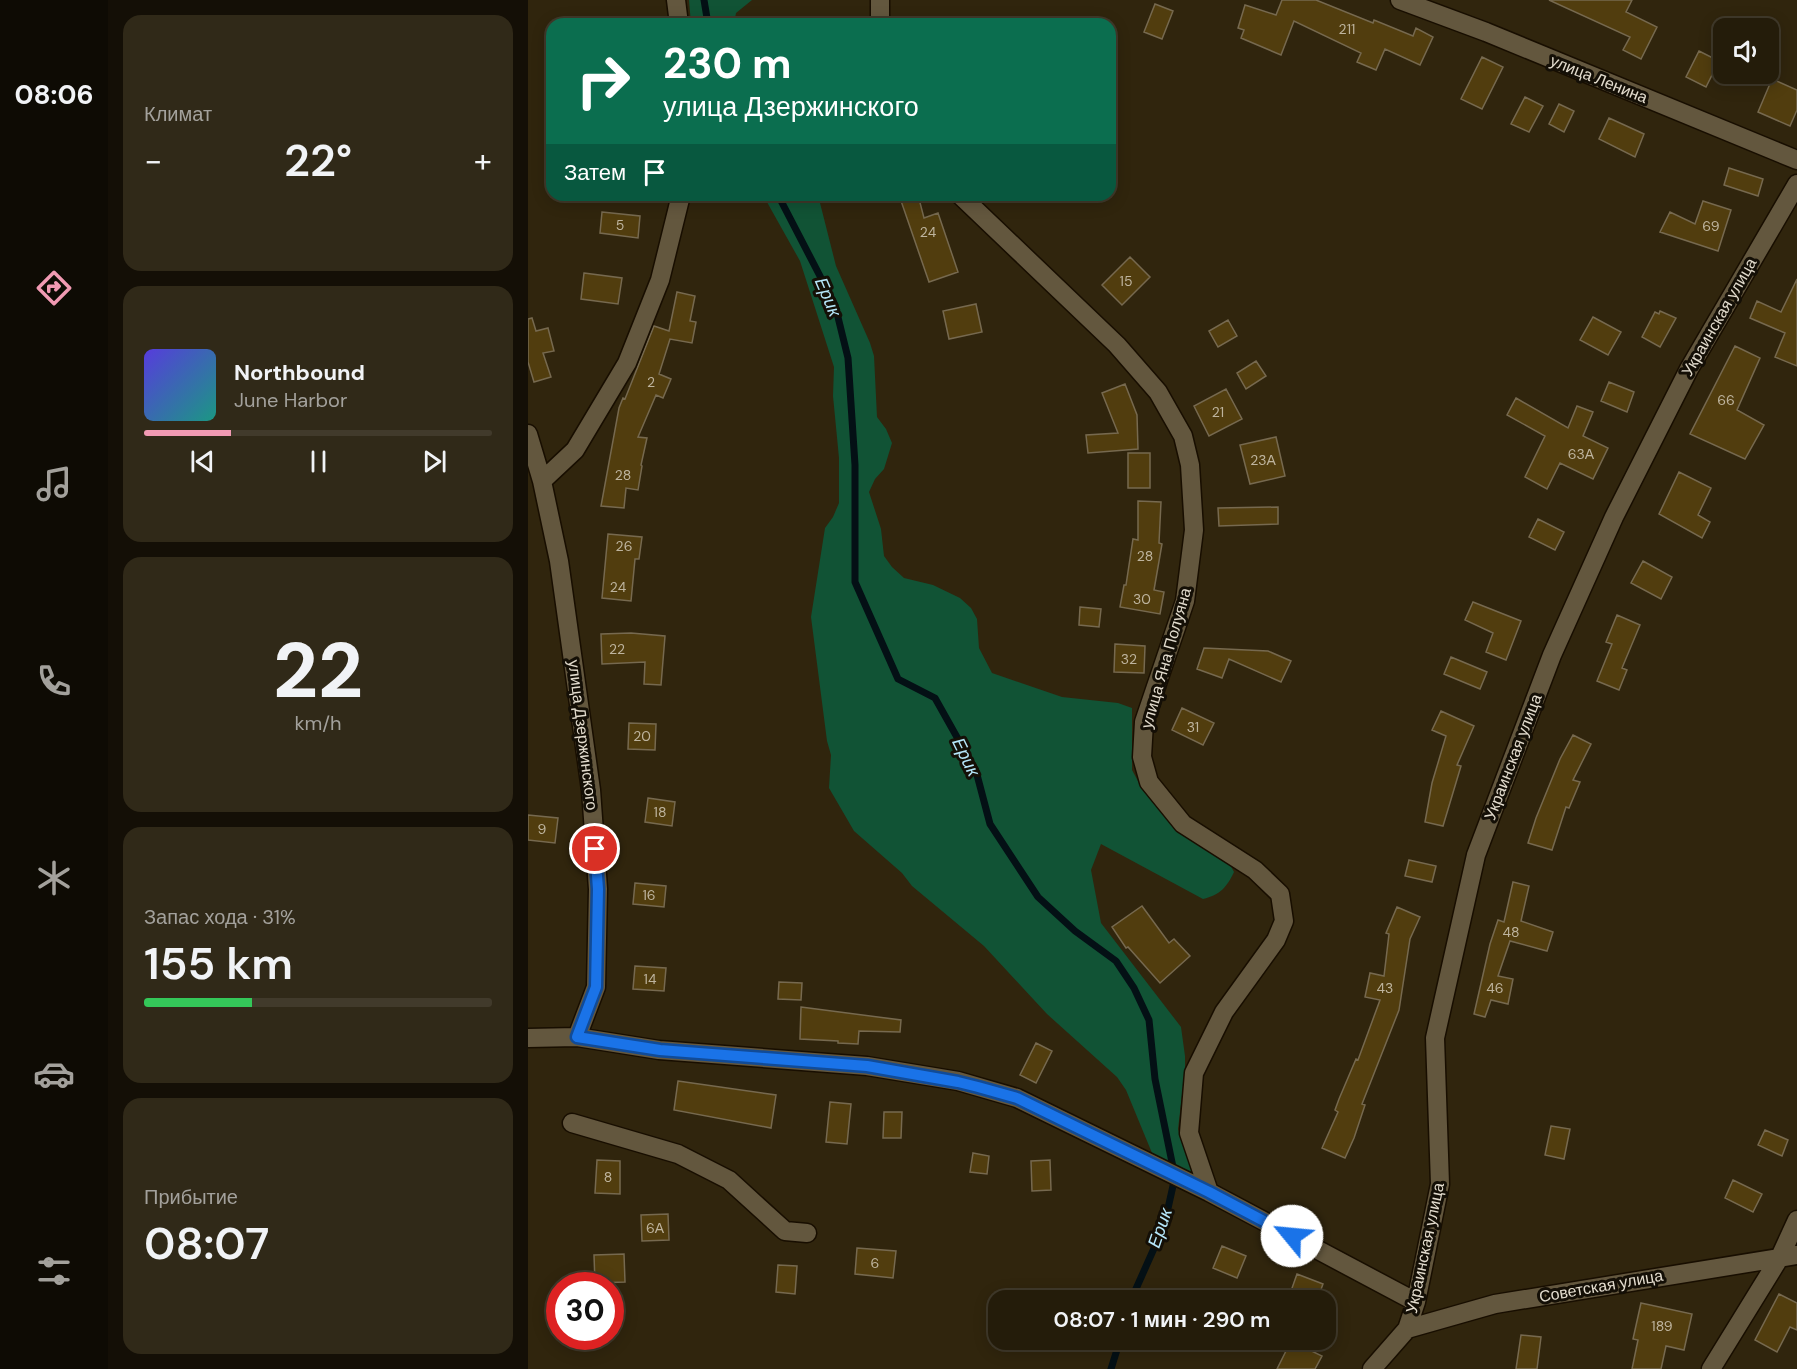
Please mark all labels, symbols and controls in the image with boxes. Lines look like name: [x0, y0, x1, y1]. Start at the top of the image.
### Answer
map controls: [1713, 18, 1779, 84]
button: sound: [1713, 18, 1779, 84]
house number: 211: [1339, 20, 1355, 38]
text: 230 m: [663, 36, 792, 91]
icon: right: [564, 42, 642, 120]
street label: улица Ленина: [1547, 50, 1651, 108]
text: 08:06: [14, 77, 94, 112]
text: улица Дзержинского: [663, 89, 919, 124]
text: Климат: [144, 101, 212, 127]
text: 22°: [284, 131, 352, 190]
text: −: [144, 139, 162, 182]
text: +: [474, 139, 492, 182]
icon: arrive: [638, 156, 671, 189]
text: Затем: [564, 158, 626, 187]
house number: 5: [616, 216, 624, 234]
house number: 69: [1702, 217, 1720, 235]
house number: 24: [920, 223, 937, 241]
street label: Украинская улица: [1677, 254, 1761, 380]
icon: directions: [33, 267, 75, 309]
house number: 15: [1120, 272, 1132, 290]
water label: Ерик: [809, 274, 848, 322]
text: Northbound: [234, 358, 365, 387]
house number: 2: [647, 373, 655, 391]
text: June Harbor: [234, 387, 347, 413]
house number: 66: [1717, 391, 1735, 409]
house number: 21: [1212, 403, 1224, 421]
icon: previous: [186, 445, 219, 478]
icon: pause: [302, 445, 335, 478]
icon: next: [418, 445, 451, 478]
house number: 63А: [1568, 445, 1595, 463]
house number: 23А: [1250, 451, 1276, 469]
icon: music: [33, 463, 75, 505]
house number: 28: [615, 466, 631, 484]
house number: 26: [616, 537, 632, 555]
house number: 28: [1137, 547, 1153, 565]
house number: 24: [610, 578, 627, 596]
street label: улица Яна Полуяна: [1136, 585, 1196, 731]
house number: 30: [1133, 590, 1151, 608]
text: 22: [273, 620, 363, 721]
house number: 22: [609, 640, 625, 658]
house number: 32: [1121, 650, 1137, 668]
street label: улица Дзержинского: [563, 659, 603, 812]
icon: phone: [33, 660, 75, 702]
street label: Украинская улица: [1479, 691, 1547, 823]
text: km/h: [294, 710, 342, 736]
house number: 31: [1187, 718, 1199, 736]
house number: 20: [633, 727, 651, 745]
water label: Ерик: [946, 734, 986, 782]
house number: 18: [654, 803, 666, 821]
house number: 9: [538, 820, 547, 838]
pin: [569, 823, 620, 874]
icon: arrive: [578, 832, 611, 865]
icon: climate: [33, 857, 75, 899]
house number: 16: [642, 886, 656, 904]
text: Запас хода · 31%: [144, 904, 296, 930]
house number: 48: [1502, 923, 1520, 941]
text: 155 km: [144, 934, 293, 993]
house number: 14: [644, 970, 657, 988]
house number: 43: [1377, 979, 1393, 997]
house number: 46: [1486, 979, 1504, 997]
icon: car: [33, 1053, 75, 1095]
house number: 8: [604, 1168, 612, 1186]
street label: Украинская улица: [1401, 1181, 1449, 1315]
text: Прибытие: [144, 1184, 238, 1210]
water label: Ерик: [1142, 1204, 1178, 1251]
position arrow: [1260, 1204, 1324, 1268]
text: 08:07: [144, 1214, 269, 1273]
house number: 6А: [646, 1219, 665, 1237]
icon: filters: [33, 1250, 75, 1292]
house number: 6: [871, 1254, 879, 1272]
street label: Советская улица: [1537, 1265, 1665, 1307]
speed limit sign: 30: [546, 1272, 624, 1350]
text: 08:07 · 1 мин · 290 m: [1054, 1305, 1270, 1334]
house number: 189: [1651, 1317, 1673, 1335]

